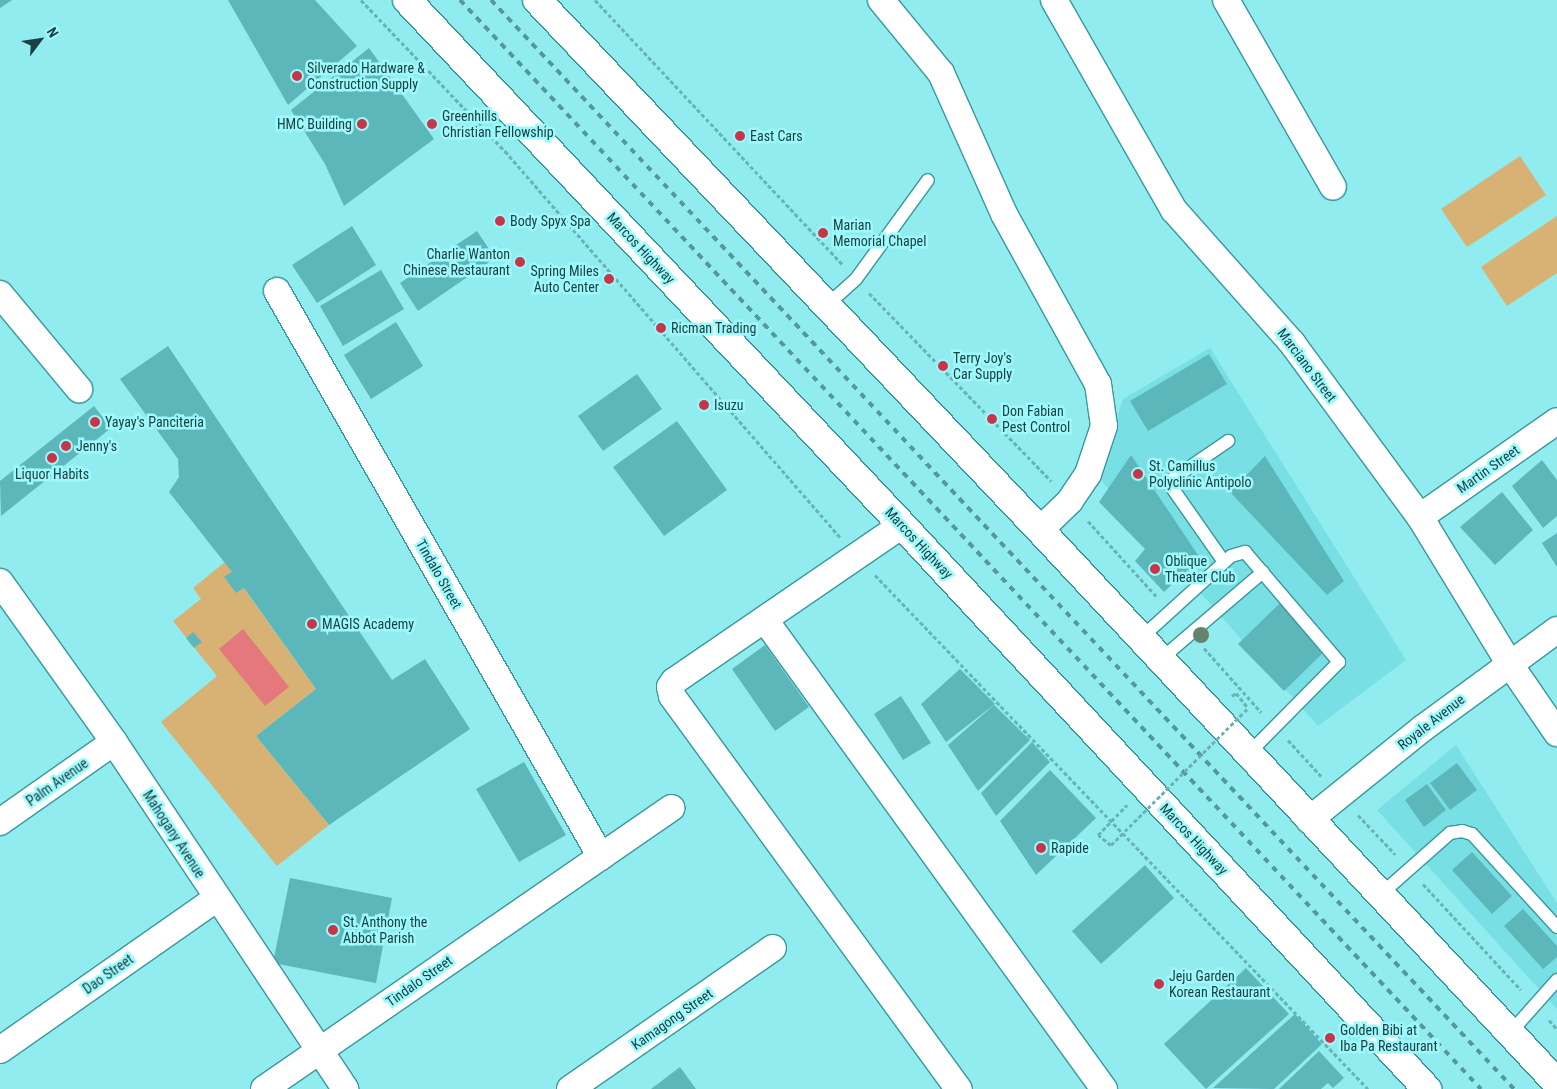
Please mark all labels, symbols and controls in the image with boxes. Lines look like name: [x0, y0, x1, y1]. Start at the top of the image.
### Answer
north arrow: [15, 15, 65, 65]
text: N: [44, 24, 62, 40]
place label: Silverado Hardware & Construction Supply: [307, 60, 425, 92]
marker: Silverado Hardware & Construction Supply: [291, 70, 303, 82]
place label: Greenhills Christian Fellowship: [442, 108, 554, 140]
place label: HMC Building: [277, 116, 352, 132]
marker: HMC Building: [356, 118, 368, 130]
marker: Greenhills Christian Fellowship: [426, 118, 438, 130]
place label: East Cars: [750, 128, 803, 144]
marker: East Cars: [734, 130, 746, 142]
street label: Marcos Highway: [604, 209, 678, 287]
place label: Body Spyx Spa: [510, 213, 591, 229]
marker: Body Spyx Spa: [494, 215, 506, 227]
place label: Marian Memorial Chapel: [833, 217, 926, 250]
marker: Marian Memorial Chapel: [817, 227, 829, 239]
place label: Charlie Wanton Chinese Restaurant: [403, 246, 510, 278]
marker: Charlie Wanton Chinese Restaurant: [514, 256, 526, 268]
place label: Spring Miles Auto Center: [531, 263, 599, 296]
marker: Spring Miles Auto Center: [603, 273, 615, 285]
place label: Ricman Trading: [671, 320, 757, 336]
marker: Ricman Trading: [655, 322, 667, 334]
street label: Marciano Street: [1274, 325, 1340, 405]
place label: Terry Joy's Car Supply: [953, 350, 1012, 382]
marker: Terry Joy's Car Supply: [937, 360, 949, 372]
place label: Isuzu: [714, 397, 744, 413]
marker: Isuzu: [698, 399, 710, 411]
place label: Don Fabian Pest Control: [1002, 403, 1070, 436]
marker: Don Fabian Pest Control: [986, 413, 998, 425]
place label: Yayay's Panciteria: [105, 414, 204, 430]
marker: Yayay's Panciteria: [89, 416, 101, 428]
place label: Jenny's: [76, 438, 117, 454]
marker: Jenny's: [60, 440, 72, 452]
street label: Martin Street: [1454, 441, 1522, 497]
marker: Liquor Habits: [46, 452, 58, 464]
place label: St. Camillus Polyclinic Antipolo: [1149, 458, 1252, 491]
place label: Liquor Habits: [15, 466, 89, 482]
marker: St. Camillus Polyclinic Antipolo: [1131, 467, 1145, 481]
street label: Marcos Highway: [882, 504, 956, 582]
street label: Tindalo Street: [412, 536, 466, 612]
place label: Oblique Theater Club: [1165, 553, 1235, 586]
marker: Oblique Theater Club: [1149, 563, 1161, 575]
place label: MAGIS Academy: [322, 616, 414, 632]
marker: MAGIS Academy: [306, 618, 318, 630]
street label: Royale Avenue: [1394, 691, 1468, 753]
street label: Palm Avenue: [23, 755, 91, 809]
street label: Mahogany Avenue: [140, 787, 208, 881]
street label: Marcos Highway: [1157, 800, 1231, 878]
place label: Rapide: [1051, 840, 1089, 856]
marker: Rapide: [1035, 842, 1047, 854]
place label: St. Anthony the Abbot Parish: [343, 914, 427, 946]
marker: St. Anthony the Abbot Parish: [327, 924, 339, 936]
street label: Dao Street: [80, 951, 136, 997]
street label: Tindalo Street: [383, 952, 455, 1010]
place label: Jeju Garden Korean Restaurant: [1169, 968, 1270, 1000]
marker: Jeju Garden Korean Restaurant: [1153, 978, 1165, 990]
street label: Kamagong Street: [628, 985, 716, 1053]
place label: Golden Bibi at Iba Pa Restaurant: [1340, 1022, 1438, 1054]
marker: Golden Bibi at Iba Pa Restaurant: [1324, 1032, 1336, 1044]

